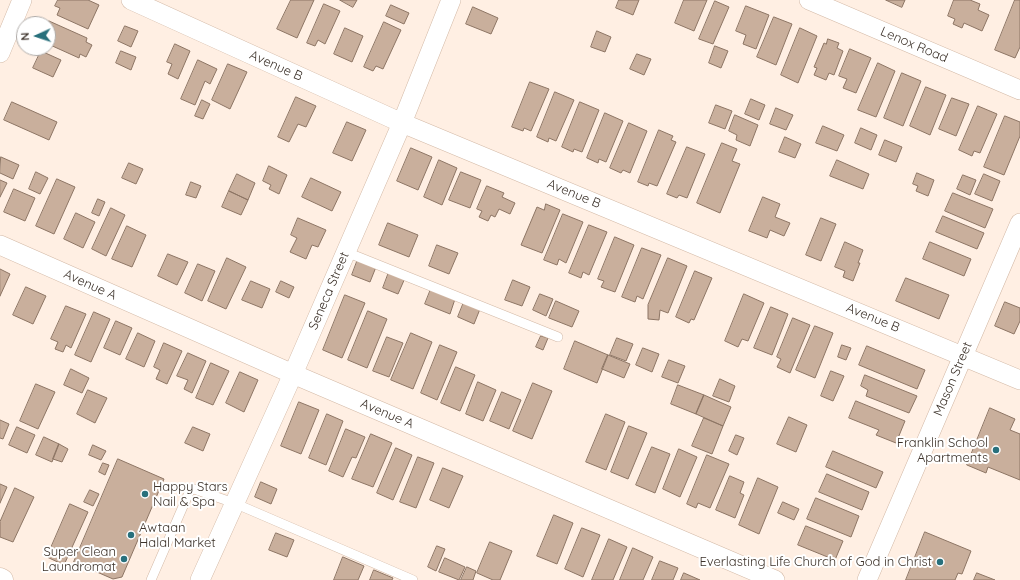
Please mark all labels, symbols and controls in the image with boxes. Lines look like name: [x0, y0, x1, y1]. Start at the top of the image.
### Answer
north arrow: [16, 16, 56, 56]
street label: Lenox Road: [878, 24, 950, 66]
text: N: [18, 32, 32, 41]
street label: Avenue B: [247, 47, 305, 85]
street label: Avenue B: [545, 176, 603, 212]
street label: Seneca Street: [306, 250, 352, 332]
street label: Avenue A: [61, 266, 119, 304]
street label: Avenue B: [844, 300, 902, 336]
street label: Mason Street: [930, 340, 976, 418]
street label: Avenue A: [358, 396, 416, 432]
place label: Franklin School Apartments: [897, 435, 988, 466]
marker: Franklin School Apartments: [991, 445, 1001, 455]
place label: Happy Stars Nail & Spa: [153, 479, 228, 510]
marker: Happy Stars Nail & Spa: [140, 489, 150, 499]
place label: Awtaan Halal Market: [139, 520, 216, 551]
marker: Awtaan Halal Market: [126, 530, 136, 540]
place label: Super Clean Laundromat: [42, 544, 116, 575]
marker: Super Clean Laundromat: [119, 554, 129, 564]
place label: Everlasting Life Church of God in Christ: [699, 554, 932, 570]
marker: Everlasting Life Church of God in Christ: [935, 557, 945, 567]

